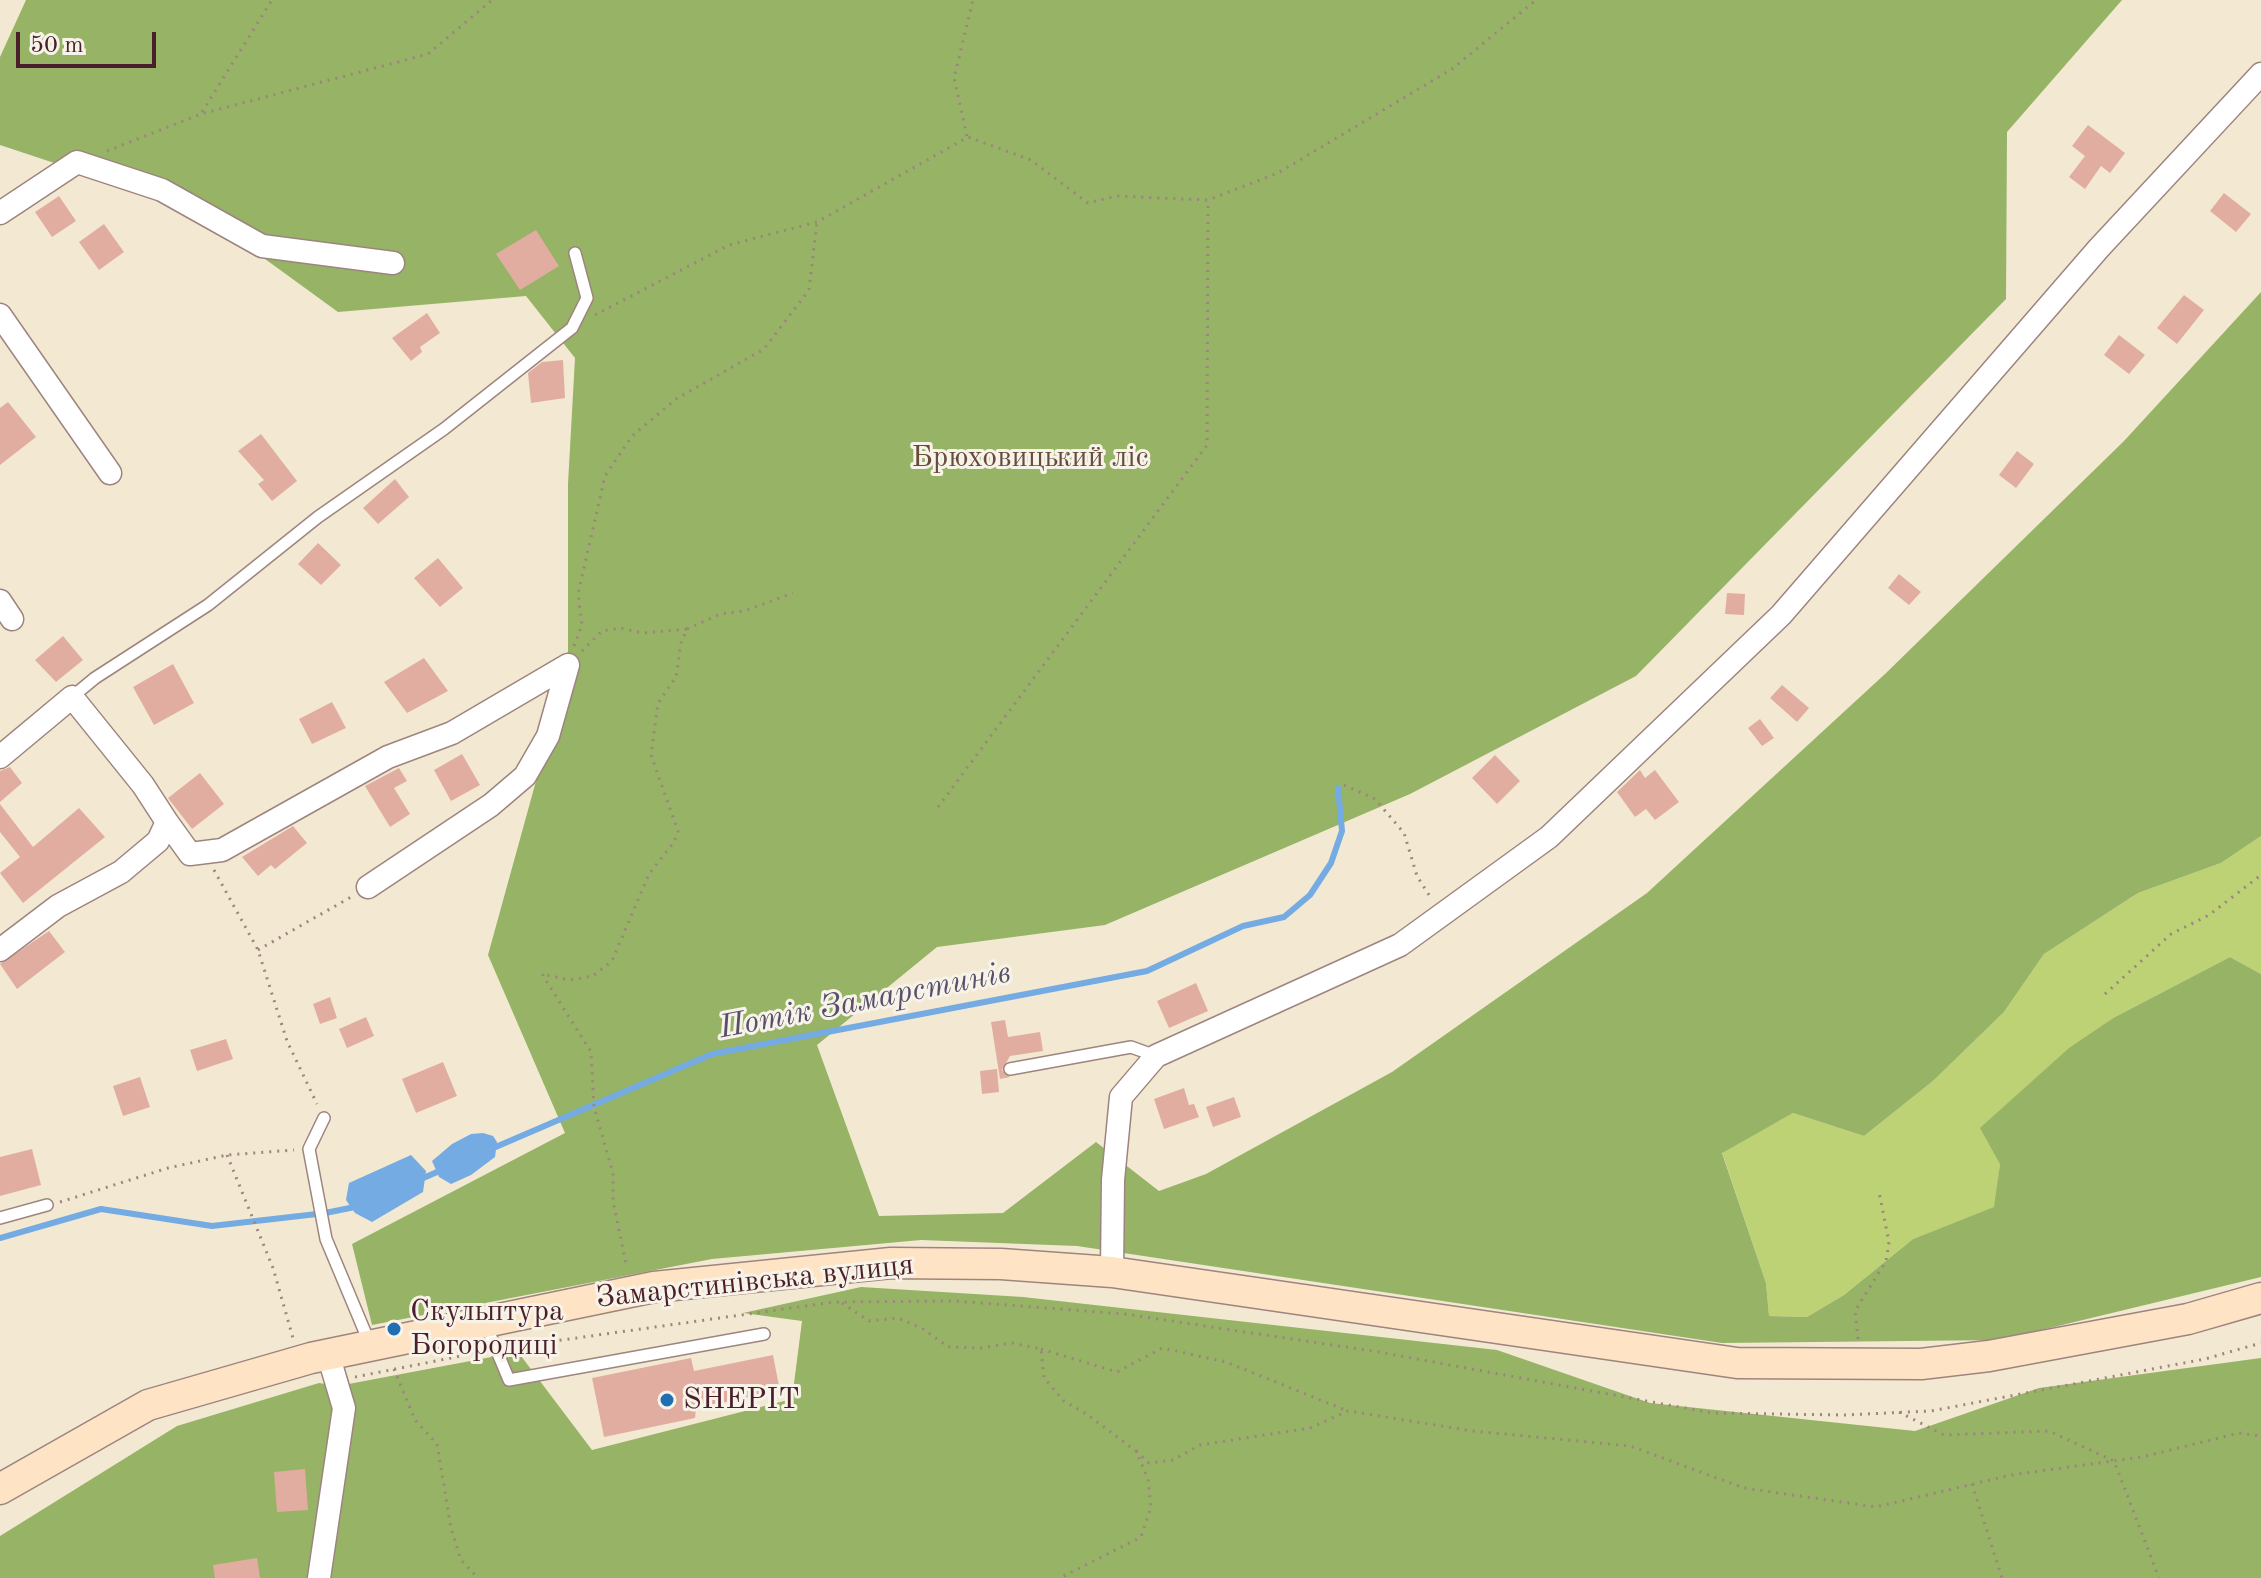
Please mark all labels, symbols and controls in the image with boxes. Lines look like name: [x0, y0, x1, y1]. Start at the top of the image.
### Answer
scale bar: [20, 16, 160, 66]
text: 50 m: [30, 34, 84, 58]
park label: Брюховицький ліс: [911, 440, 1149, 476]
water label: Потік Замарстинів: [716, 954, 1014, 1048]
street label: Замарстинівська вулиця: [594, 1247, 916, 1317]
place label: Скульптура Богородиці: [410, 1294, 564, 1364]
marker: Скульптура Богородиці: [385, 1320, 403, 1338]
place label: SHEPIT: [683, 1382, 800, 1418]
marker: SHEPIT: [658, 1391, 676, 1409]

